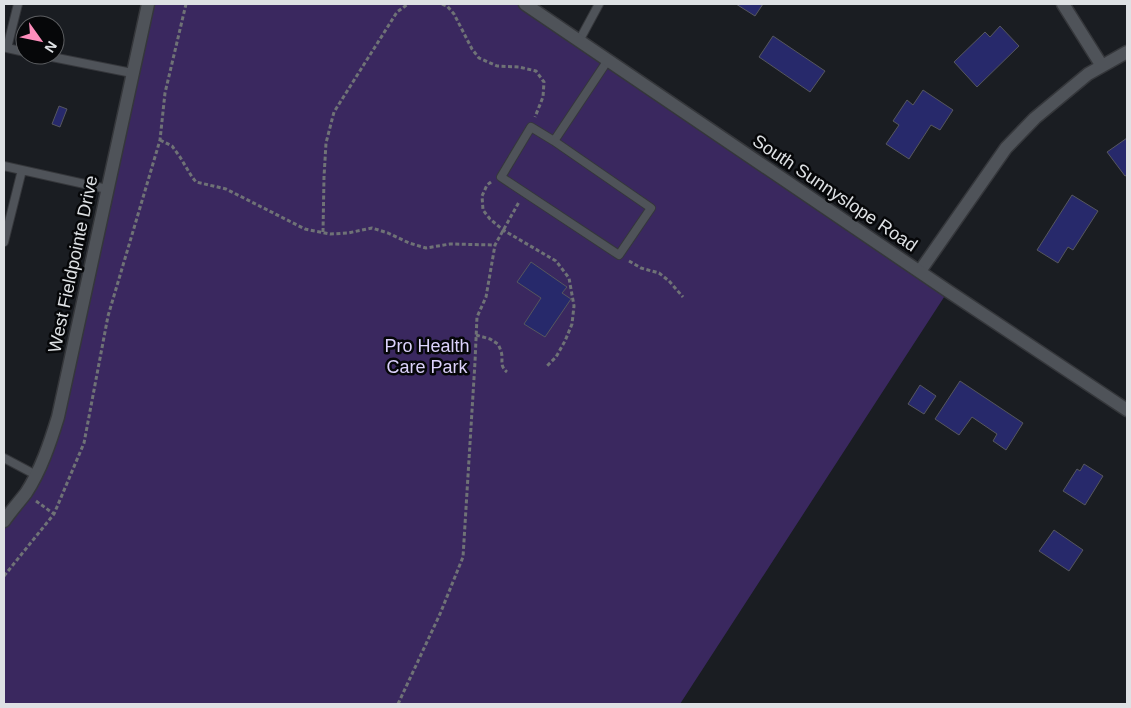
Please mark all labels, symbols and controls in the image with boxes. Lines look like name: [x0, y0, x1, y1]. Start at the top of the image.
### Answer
north arrow: [15, 15, 65, 65]
text: N: [41, 38, 60, 56]
street label: South Sunnyslope Road: [749, 130, 921, 256]
street label: West Fieldpointe Drive: [44, 174, 102, 354]
park label: Pro Health Care Park: [384, 336, 470, 377]

